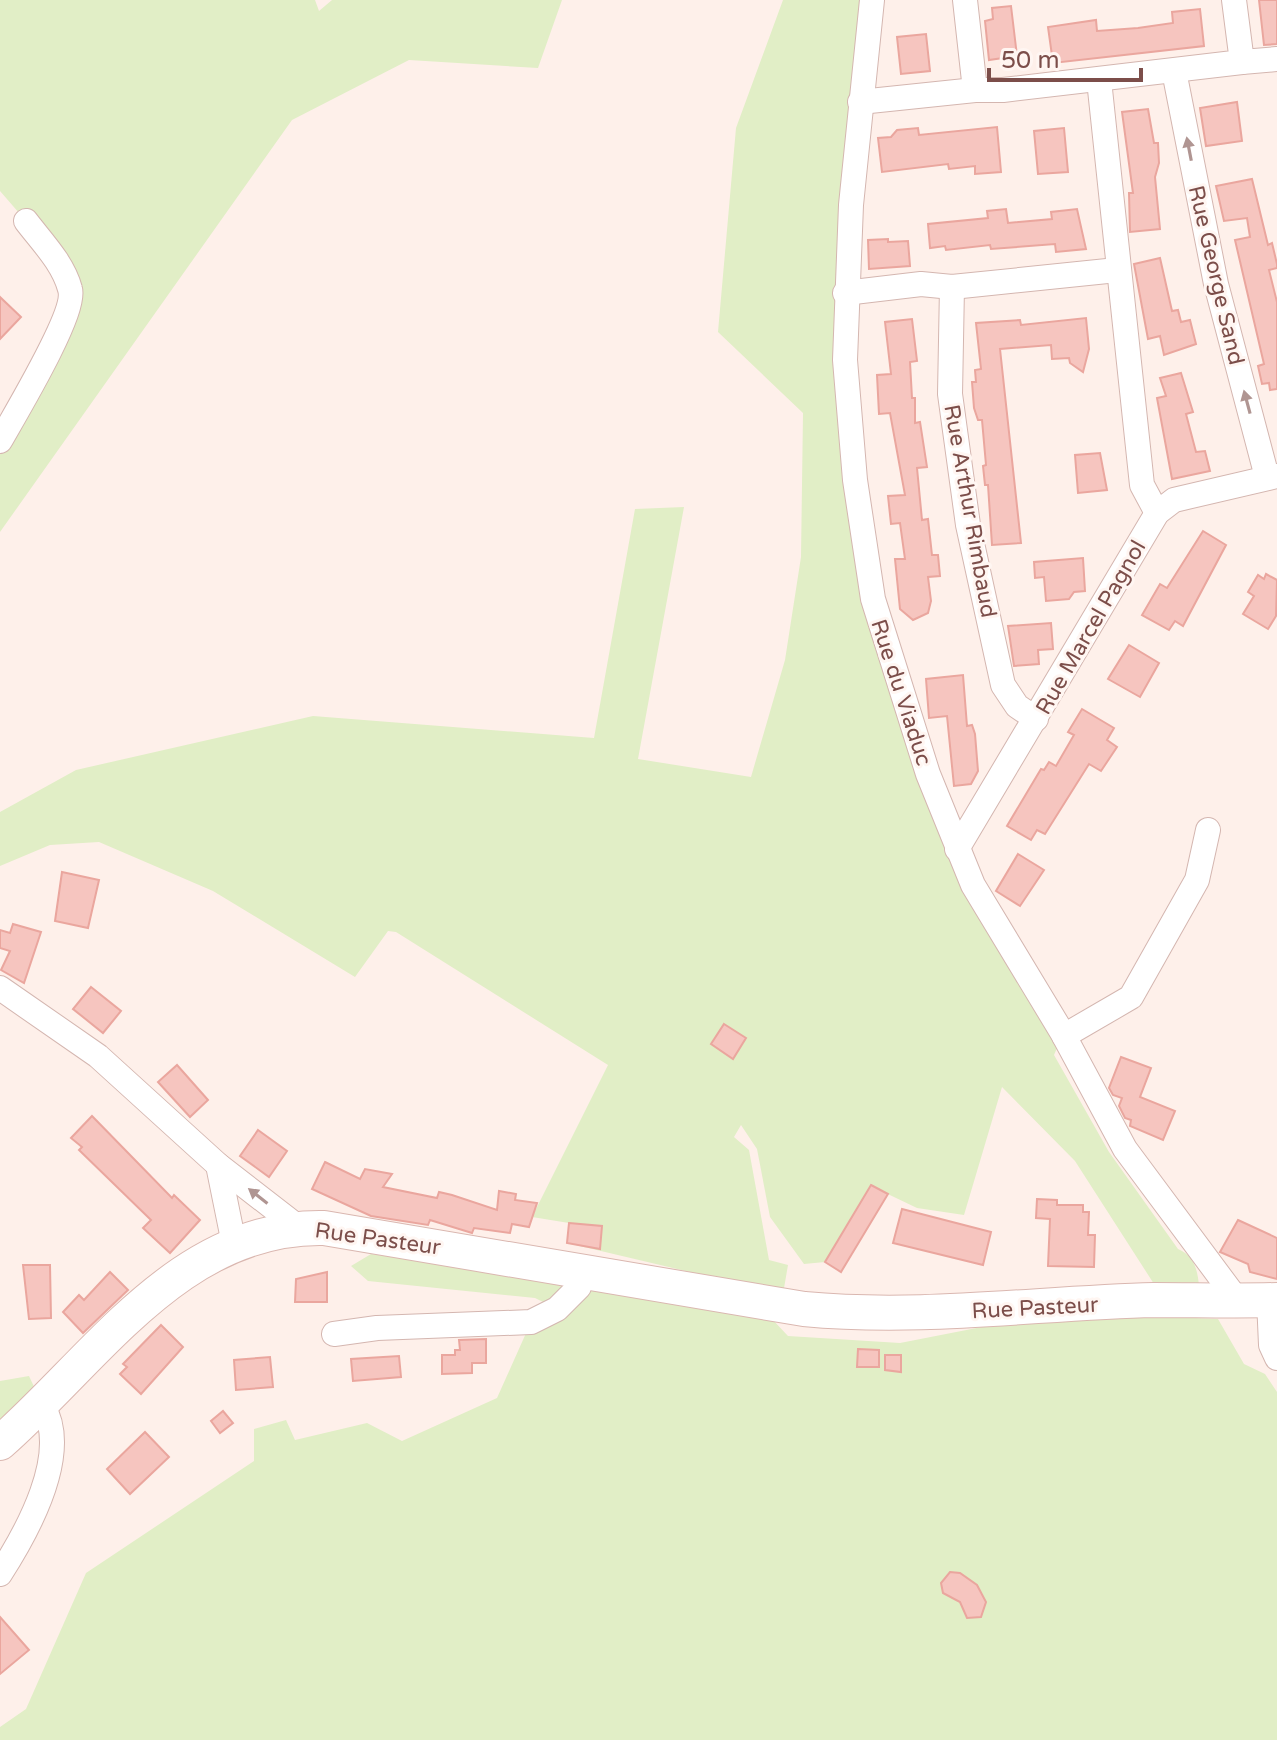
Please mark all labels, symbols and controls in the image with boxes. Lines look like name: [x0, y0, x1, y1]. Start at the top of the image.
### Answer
scale bar: [989, 32, 1141, 82]
text: 50 m: [1001, 46, 1059, 75]
one-way arrow: [1183, 136, 1195, 161]
street label: Rue George Sand: [1183, 183, 1249, 367]
one-way arrow: [1241, 390, 1253, 415]
street label: Rue Arthur Rimbaud: [938, 403, 1002, 620]
street label: Rue Marcel Pagnol: [1030, 536, 1151, 719]
street label: Rue du Viaduc: [865, 616, 937, 769]
one-way arrow: [248, 1189, 268, 1205]
street label: Rue Pasteur: [313, 1217, 443, 1261]
street label: Rue Pasteur: [971, 1292, 1100, 1324]

